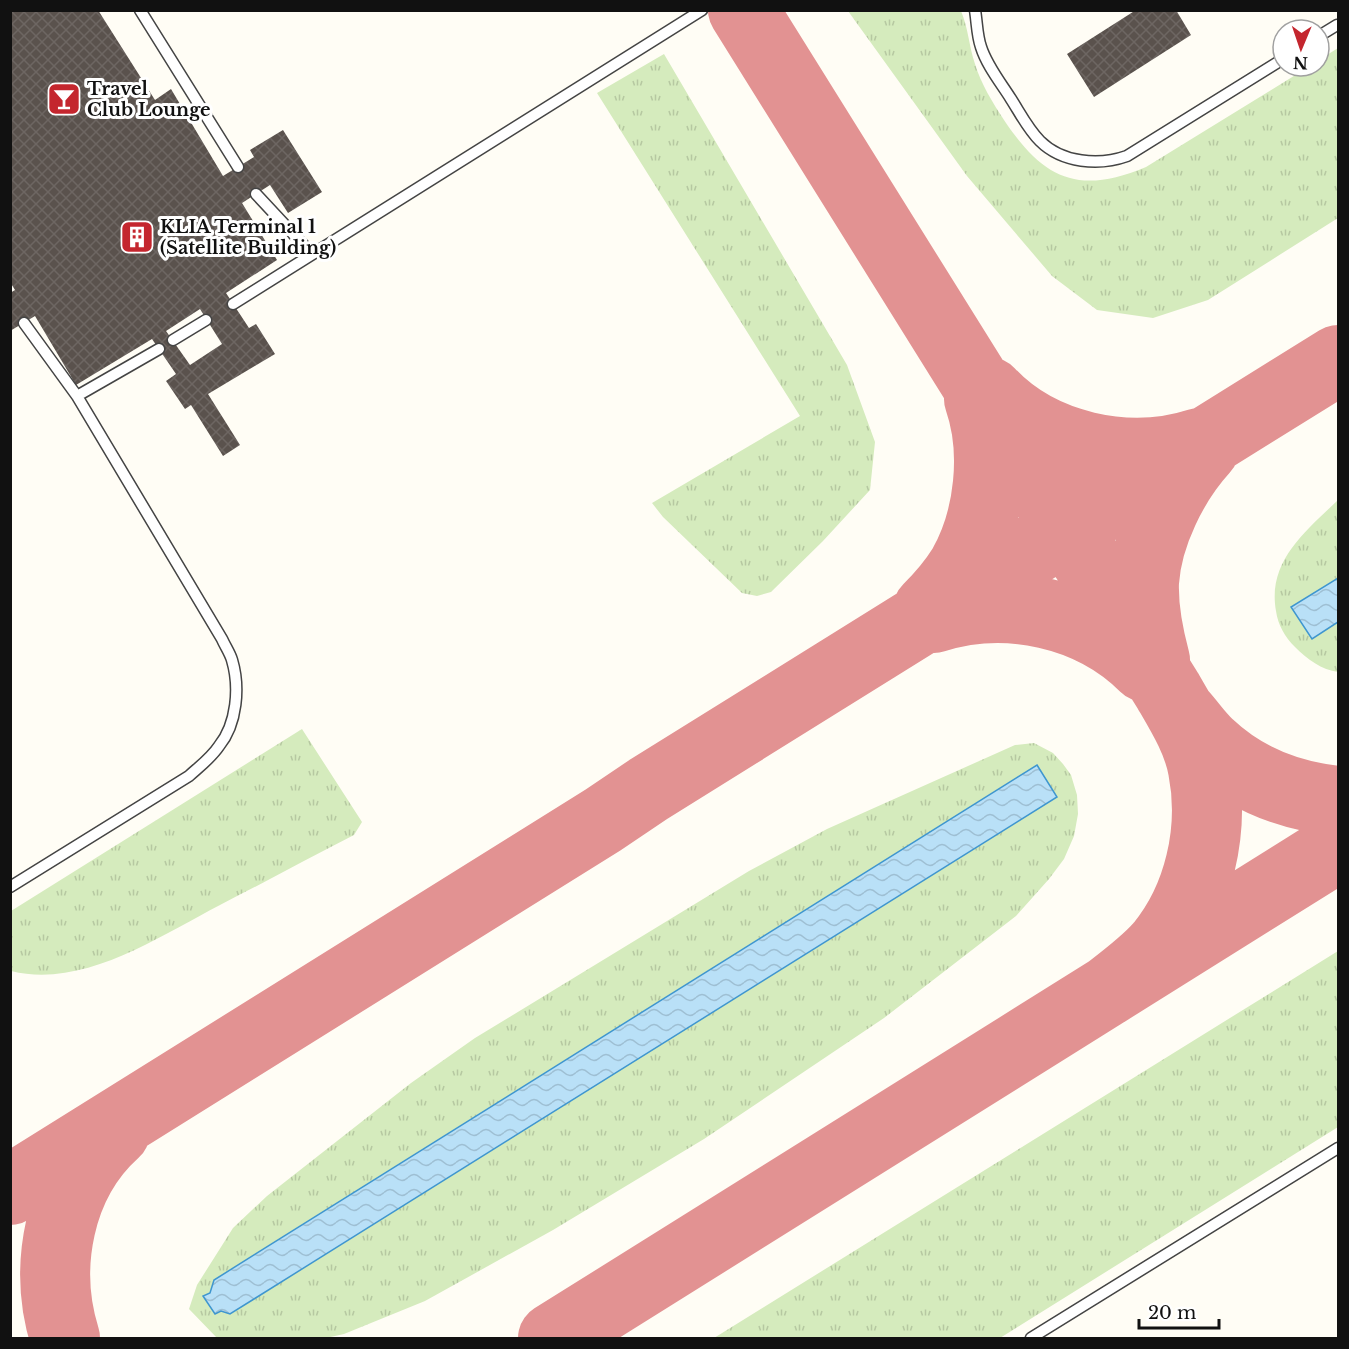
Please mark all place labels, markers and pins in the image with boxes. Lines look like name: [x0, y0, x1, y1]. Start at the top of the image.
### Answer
place label: Travel Club Lounge: [87, 78, 211, 121]
bar icon: Travel Club Lounge: [46, 81, 82, 117]
place label: KLIA Terminal 1 (Satellite Building): [160, 216, 336, 259]
building icon: KLIA Terminal 1 (Satellite Building): [119, 219, 155, 255]

